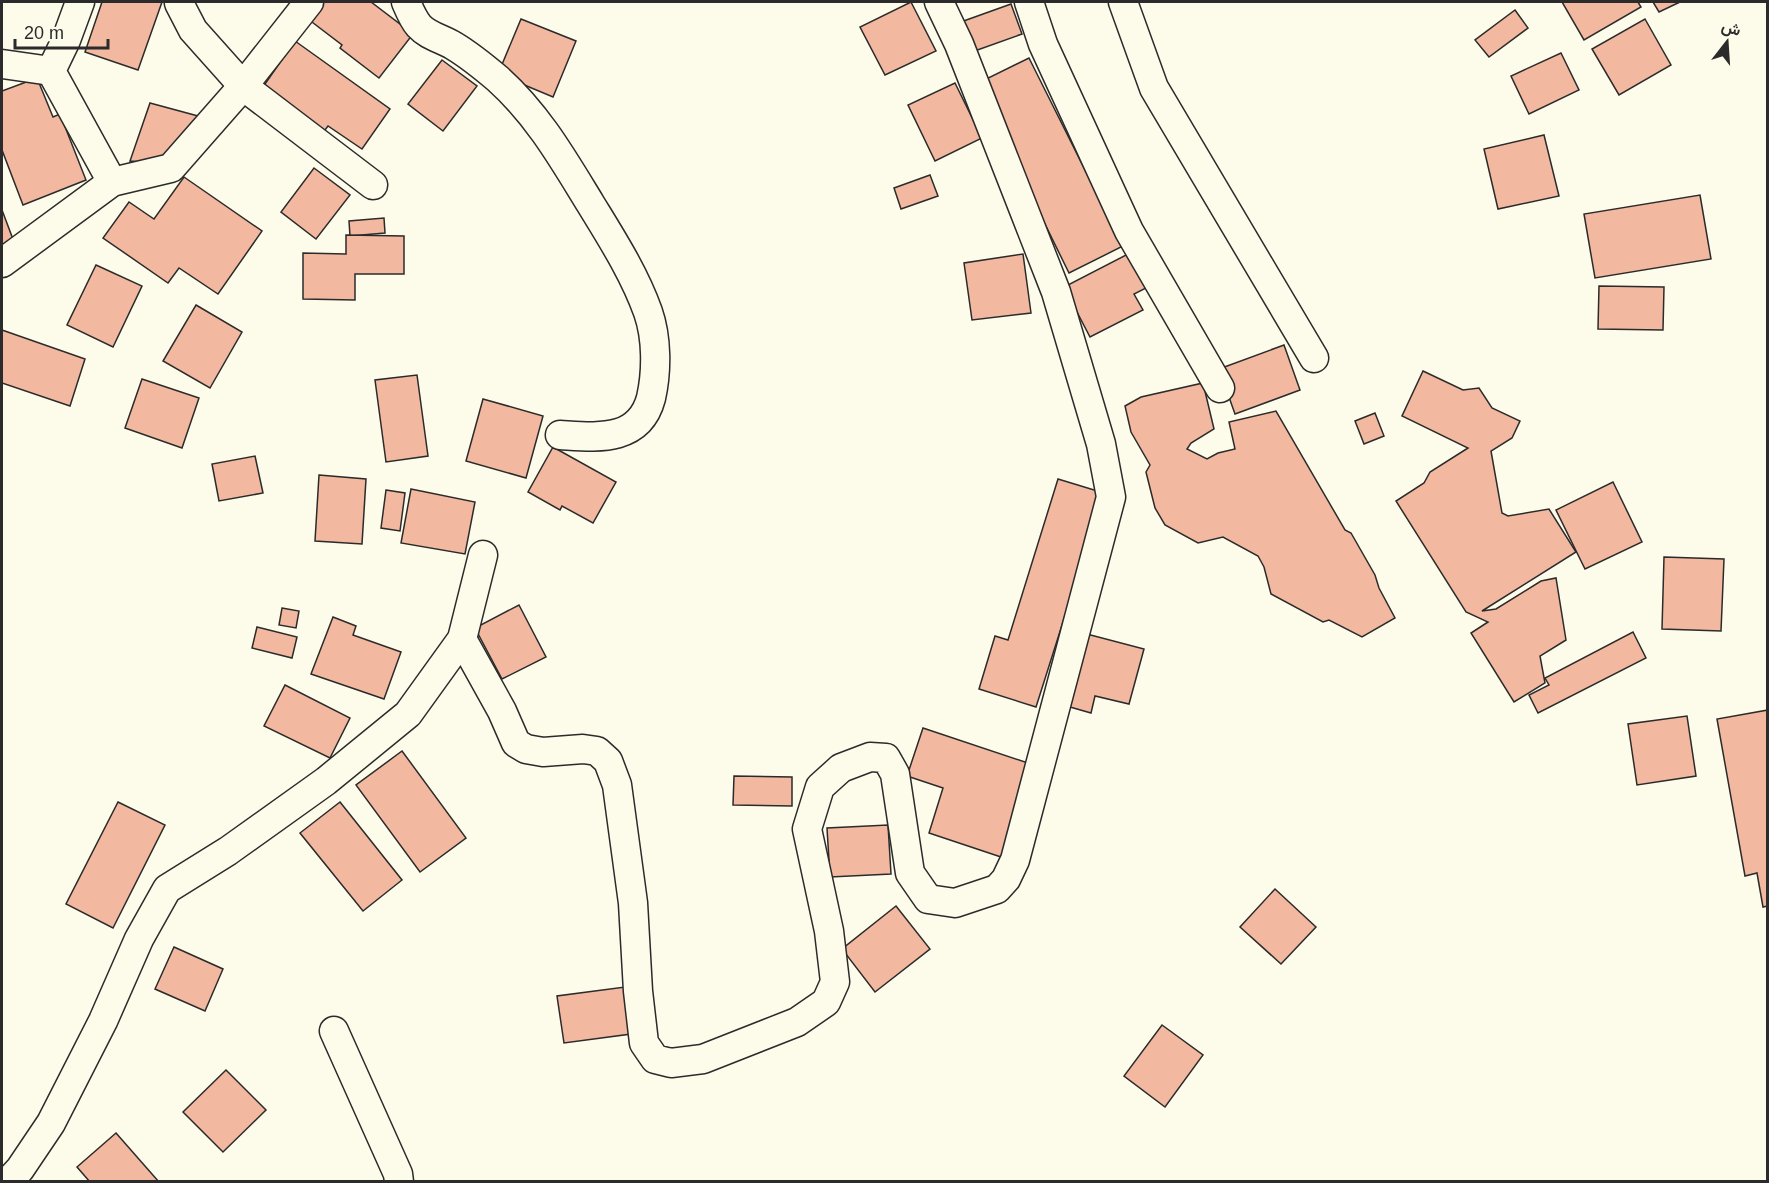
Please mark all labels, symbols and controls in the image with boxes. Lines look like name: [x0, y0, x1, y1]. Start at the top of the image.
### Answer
scale bar: [15, 12, 108, 50]
north arrow: [1697, 12, 1757, 72]
text: ش: [1719, 17, 1743, 40]
text: 20 m: [24, 23, 64, 43]

